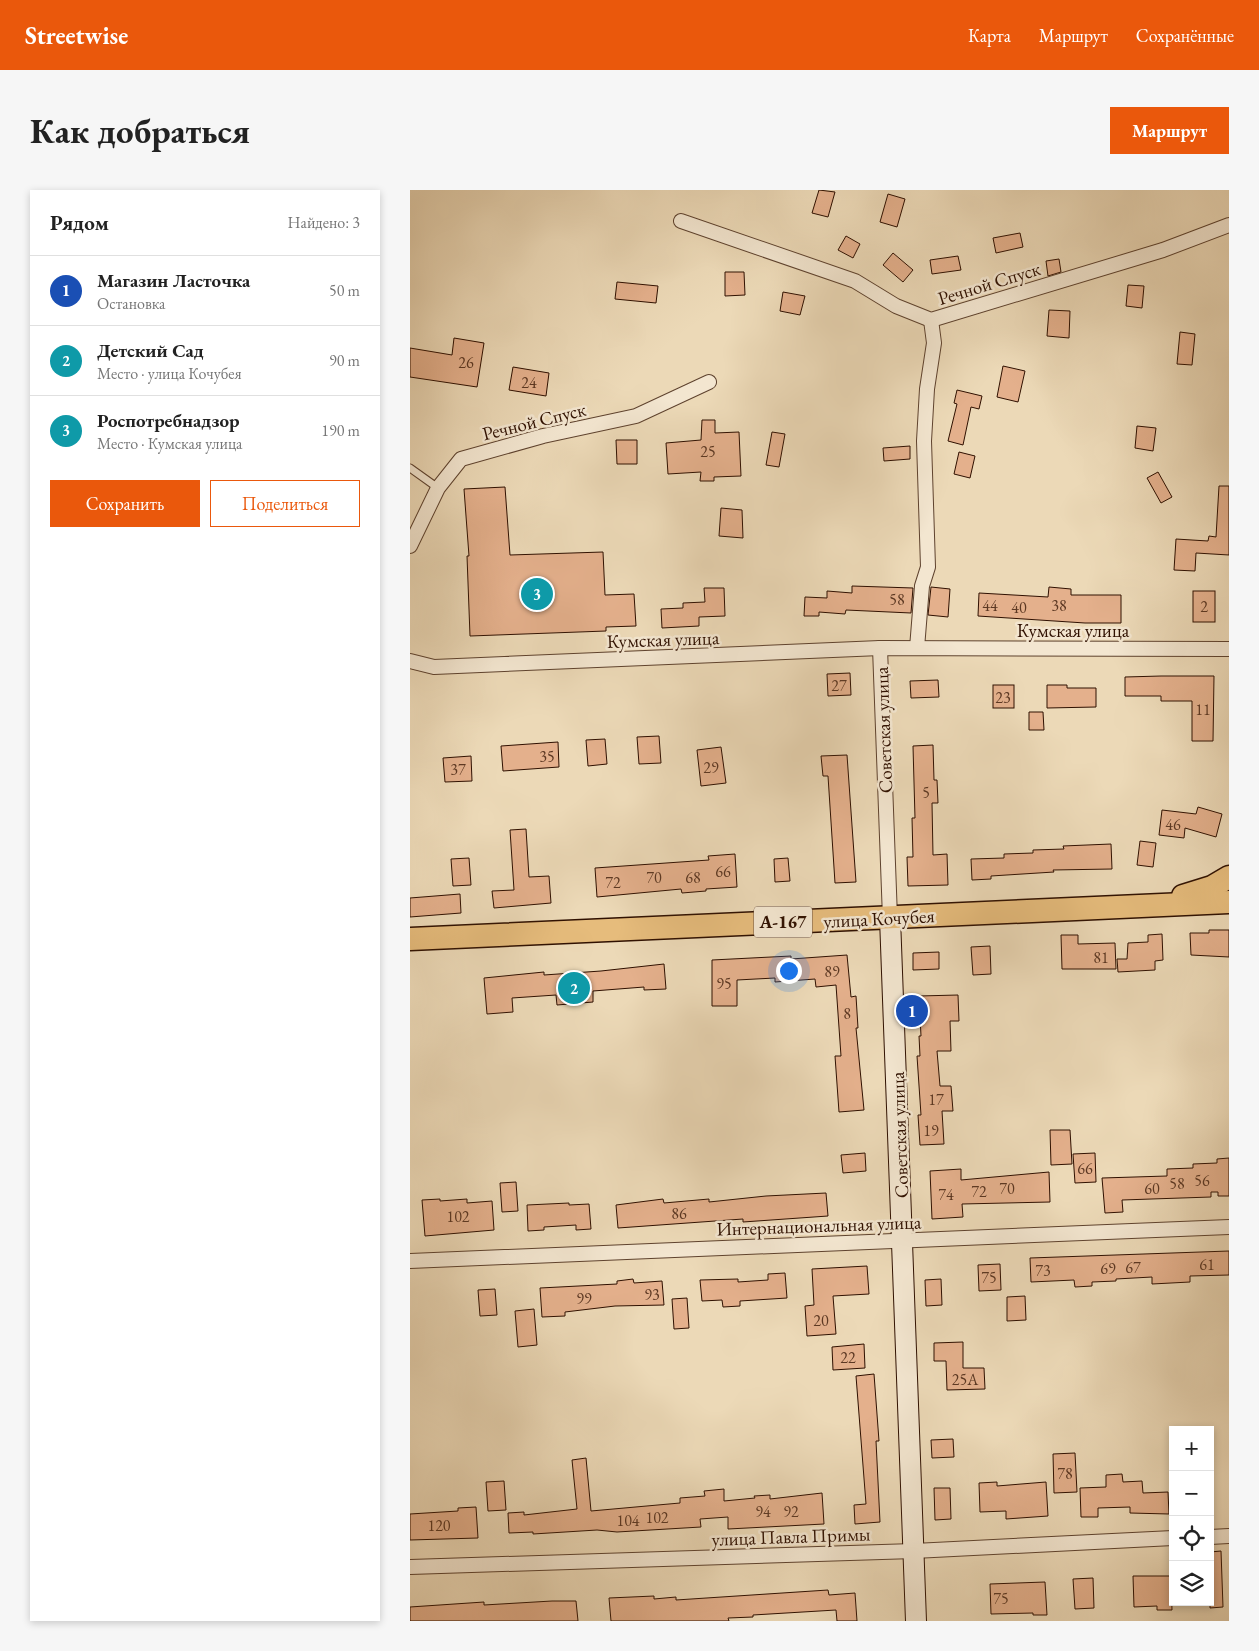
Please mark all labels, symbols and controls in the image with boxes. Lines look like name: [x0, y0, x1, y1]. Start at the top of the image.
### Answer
text: Streetwise: [25, 20, 128, 51]
text: Карта: [968, 24, 1011, 47]
text: Маршрут: [1039, 24, 1108, 47]
text: Сохранённые: [1136, 24, 1234, 47]
button: Маршрут: [1110, 107, 1229, 154]
text: Как добраться: [30, 108, 250, 153]
text: Рядом: [50, 209, 109, 236]
text: Найдено: 3: [288, 212, 360, 233]
street label: Речной Спуск: [935, 256, 1043, 311]
text: Магазин Ласточка: [97, 268, 250, 293]
text: 1: [62, 280, 70, 301]
text: 50 m: [329, 280, 360, 301]
text: Остановка: [97, 293, 166, 314]
text: Детский Сад: [97, 338, 204, 363]
text: 2: [62, 350, 70, 371]
text: 90 m: [329, 350, 360, 371]
house number: 26: [458, 352, 474, 373]
text: Место · улица Кочубея: [97, 363, 242, 384]
house number: 24: [521, 372, 537, 393]
street label: Речной Спуск: [480, 397, 589, 446]
text: Роспотребнадзор: [97, 408, 239, 433]
text: 3: [62, 420, 70, 441]
text: 190 m: [321, 420, 360, 441]
text: Место · Кумская улица: [97, 433, 243, 454]
house number: 25: [700, 441, 716, 462]
button: Сохранить: [50, 480, 200, 527]
button: Поделиться: [210, 480, 360, 527]
pin: 3: [521, 575, 553, 613]
house number: 58: [889, 589, 905, 610]
house number: 44: [982, 595, 998, 616]
house number: 38: [1051, 595, 1067, 616]
house number: 2: [1200, 596, 1208, 617]
house number: 40: [1011, 597, 1027, 618]
street label: Кумская улица: [1017, 618, 1130, 643]
street label: Кумская улица: [606, 625, 720, 654]
street label: Советская улица: [869, 666, 898, 794]
house number: 27: [831, 675, 847, 696]
house number: 23: [995, 687, 1011, 708]
house number: 11: [1195, 699, 1211, 720]
house number: 35: [539, 746, 555, 767]
house number: 29: [703, 757, 719, 778]
house number: 37: [450, 759, 466, 780]
house number: 5: [922, 782, 930, 803]
house number: 46: [1165, 814, 1181, 835]
house number: 66: [715, 861, 731, 882]
house number: 70: [646, 867, 662, 888]
house number: 68: [685, 867, 701, 888]
house number: 72: [605, 872, 621, 893]
street label: улица Кочубея: [823, 903, 936, 934]
road number: А-167: [754, 906, 812, 938]
house number: 81: [1093, 947, 1109, 968]
your location: [776, 958, 802, 984]
house number: 89: [824, 961, 840, 982]
pin: 2: [558, 969, 590, 1007]
house number: 95: [716, 973, 732, 994]
pin: 1: [896, 992, 928, 1030]
house number: 8: [843, 1003, 851, 1024]
street label: Советская улица: [885, 1071, 914, 1199]
house number: 17: [928, 1089, 944, 1110]
house number: 19: [923, 1120, 939, 1141]
house number: 66: [1077, 1158, 1093, 1179]
house number: 56: [1194, 1170, 1210, 1191]
house number: 58: [1169, 1173, 1185, 1194]
house number: 70: [999, 1178, 1015, 1199]
house number: 60: [1144, 1178, 1160, 1199]
house number: 72: [971, 1181, 987, 1202]
house number: 74: [938, 1184, 954, 1205]
house number: 86: [671, 1203, 687, 1224]
house number: 102: [446, 1206, 470, 1227]
street label: Интернациональная улица: [716, 1209, 922, 1242]
house number: 61: [1199, 1254, 1215, 1275]
house number: 67: [1125, 1257, 1141, 1278]
house number: 69: [1100, 1258, 1116, 1279]
house number: 73: [1035, 1260, 1051, 1281]
house number: 75: [981, 1267, 997, 1288]
house number: 93: [644, 1284, 660, 1305]
house number: 99: [576, 1288, 592, 1309]
house number: 20: [813, 1310, 829, 1331]
house number: 22: [840, 1347, 856, 1368]
house number: 25А: [952, 1369, 979, 1390]
map controls: [1169, 1426, 1214, 1606]
button: +: [1169, 1426, 1214, 1471]
house number: 78: [1057, 1463, 1073, 1484]
button: −: [1169, 1471, 1214, 1516]
house number: 94: [755, 1501, 771, 1522]
house number: 92: [783, 1501, 799, 1522]
house number: 102: [645, 1507, 669, 1528]
house number: 104: [616, 1510, 640, 1531]
house number: 120: [427, 1515, 451, 1536]
button: locate: [1169, 1516, 1214, 1561]
street label: улица Павла Примы: [711, 1521, 871, 1552]
button: layers: [1169, 1561, 1214, 1606]
house number: 75: [993, 1588, 1009, 1609]

